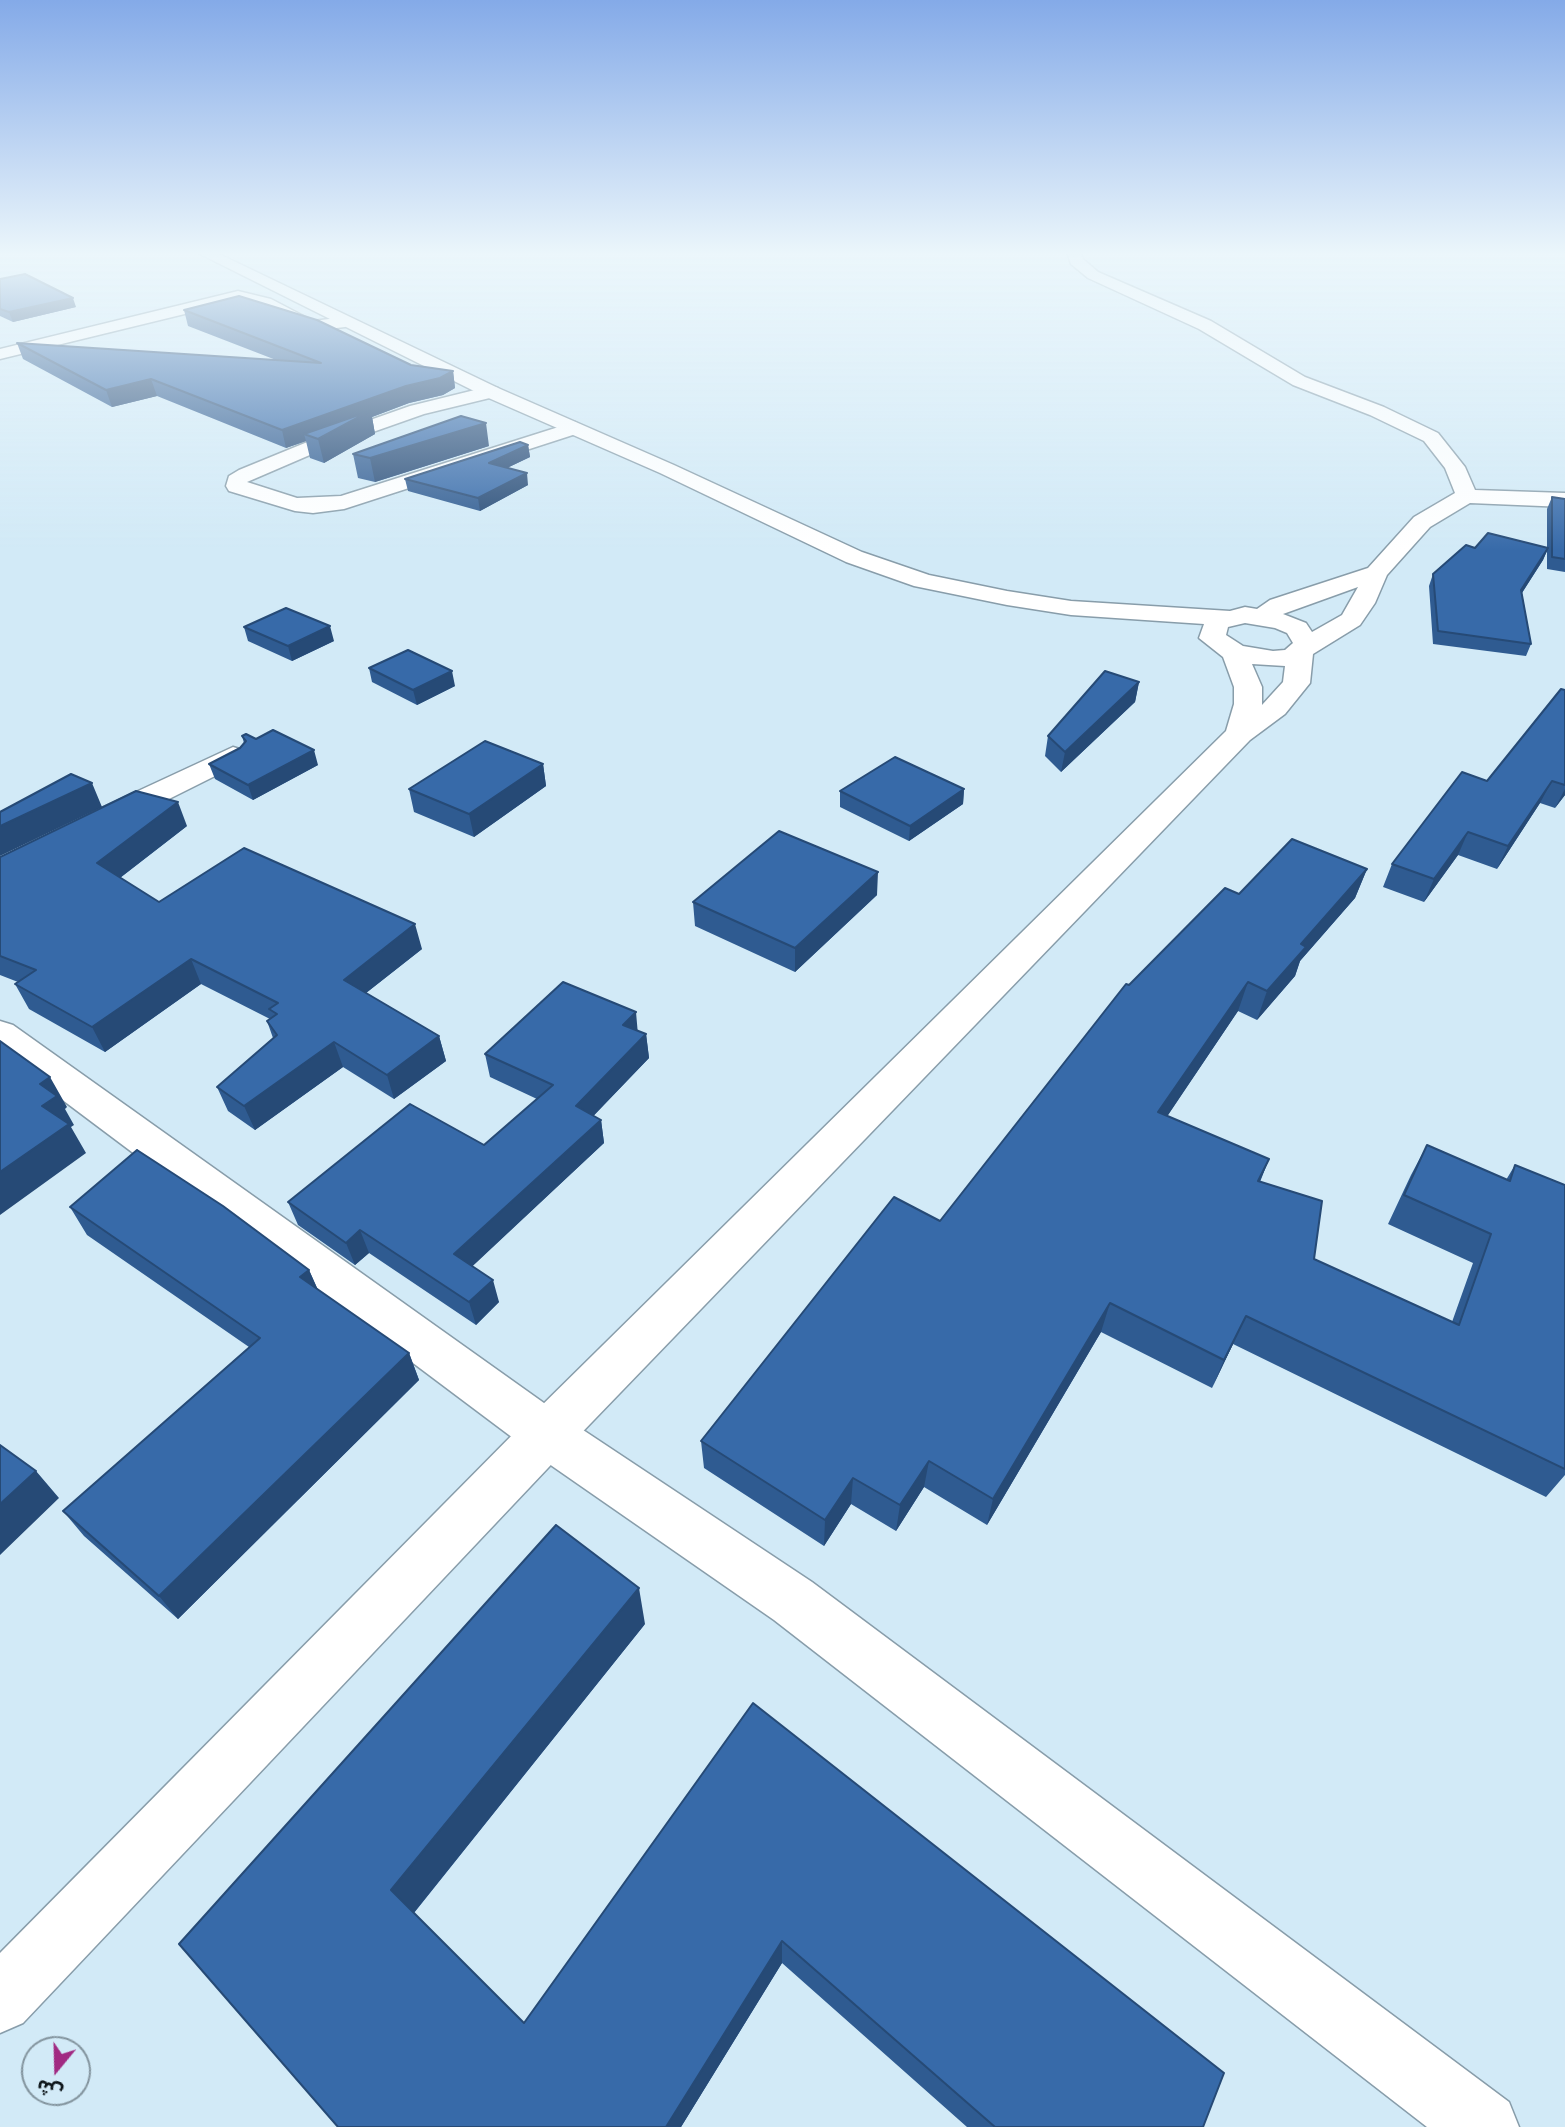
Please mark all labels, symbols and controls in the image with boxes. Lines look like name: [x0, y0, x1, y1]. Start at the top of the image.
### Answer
north arrow: [21, 2036, 91, 2106]
text: ش: [33, 2073, 66, 2105]

